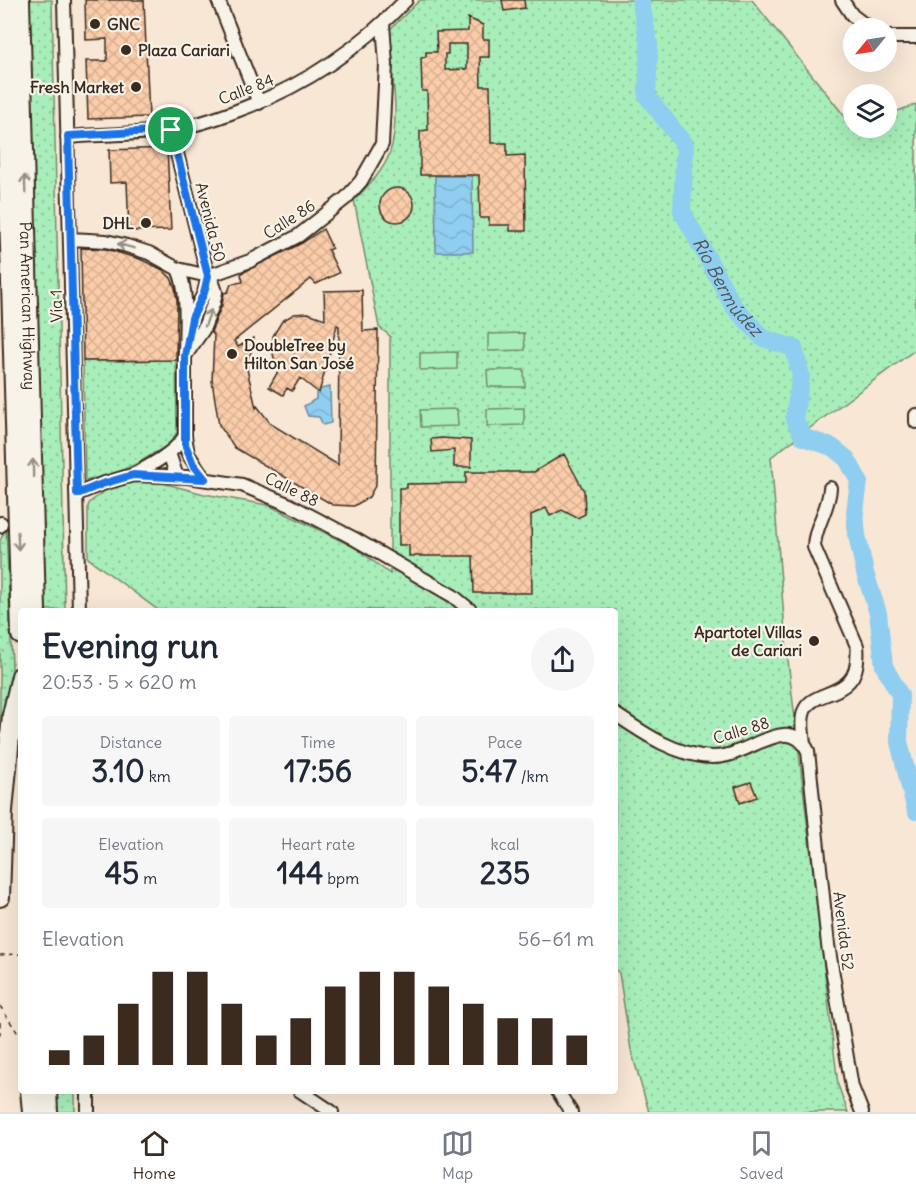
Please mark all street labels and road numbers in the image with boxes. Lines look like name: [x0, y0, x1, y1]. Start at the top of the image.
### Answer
street label: Calle 84: [216, 69, 276, 109]
street label: Avenida 50: [191, 180, 231, 264]
street label: Calle 86: [259, 195, 319, 243]
street label: Pan American Highway: [16, 221, 40, 390]
street label: Vía 1: [45, 289, 67, 323]
street label: Calle 88: [262, 467, 322, 511]
street label: Calle 88: [711, 712, 771, 748]
street label: Avenida 52: [829, 890, 859, 972]

